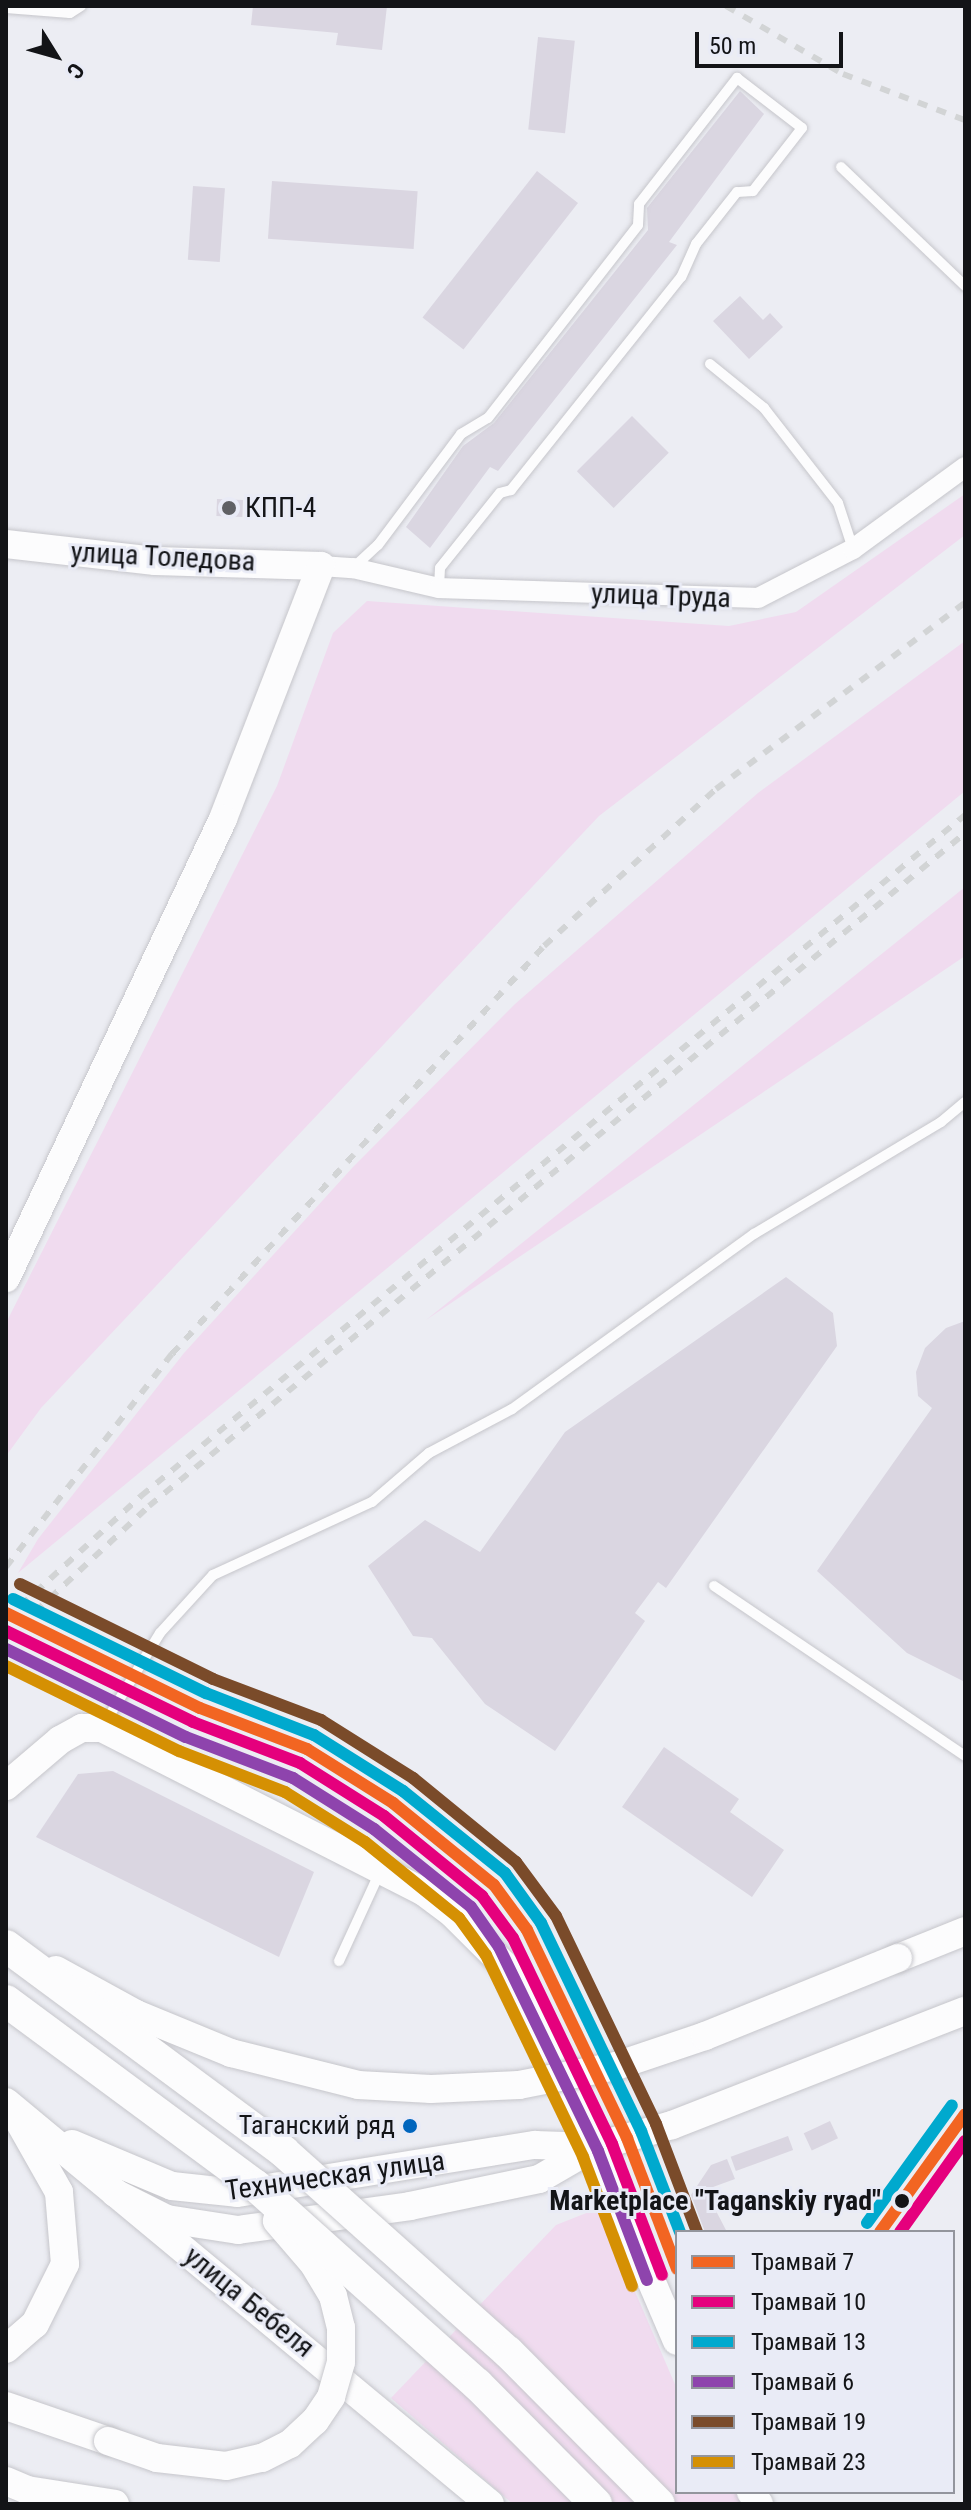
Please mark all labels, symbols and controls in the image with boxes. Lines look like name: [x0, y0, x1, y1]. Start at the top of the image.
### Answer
north arrow: [16, 16, 96, 96]
scale bar: [699, 16, 847, 66]
text: 50 m: [709, 32, 756, 60]
text: С: [62, 58, 89, 83]
place label: КПП-4: [245, 491, 316, 525]
marker: КПП-4: [220, 499, 238, 517]
street label: улица Толедова: [70, 535, 256, 579]
street label: улица Труда: [590, 577, 732, 615]
place label: Таганский ряд: [239, 2110, 395, 2142]
marker: Таганский ряд: [402, 2118, 418, 2134]
street label: Техническая улица: [223, 2144, 447, 2208]
place label: Marketplace "Taganskiy ryad": [549, 2184, 881, 2218]
marker: Marketplace "Taganskiy ryad": [888, 2187, 916, 2215]
legend: [675, 2230, 955, 2494]
street label: улица Бебеля: [177, 2239, 321, 2365]
text: Трамвай 7: [751, 2248, 854, 2276]
text: Трамвай 10: [751, 2288, 866, 2316]
text: Трамвай 13: [751, 2328, 866, 2356]
text: Трамвай 6: [751, 2368, 854, 2396]
text: Трамвай 19: [751, 2408, 866, 2436]
text: Трамвай 23: [751, 2448, 866, 2476]

